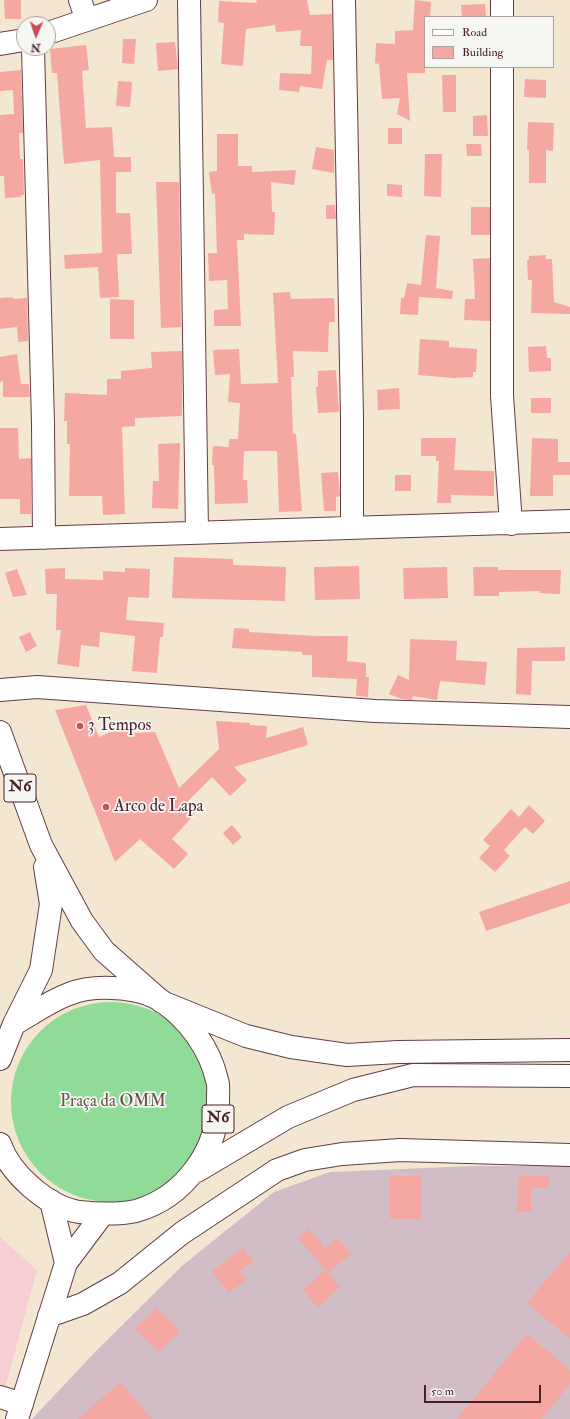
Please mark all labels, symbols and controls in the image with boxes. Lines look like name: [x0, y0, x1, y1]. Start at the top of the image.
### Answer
north arrow: [16, 16, 56, 56]
legend: [424, 16, 554, 68]
text: Road: [462, 25, 487, 40]
text: N: [30, 41, 41, 54]
text: Building: [462, 45, 503, 60]
place label: 3 Tempos: [88, 716, 151, 736]
marker: 3 Tempos: [75, 721, 85, 731]
road number: N6: [4, 774, 36, 802]
place label: Arco de Lapa: [114, 797, 204, 817]
marker: Arco de Lapa: [101, 802, 111, 812]
park label: Praça da OMM: [60, 1092, 166, 1112]
road number: N6: [202, 1105, 234, 1133]
scale bar: [426, 1377, 543, 1403]
text: 50 m: [431, 1384, 454, 1399]

